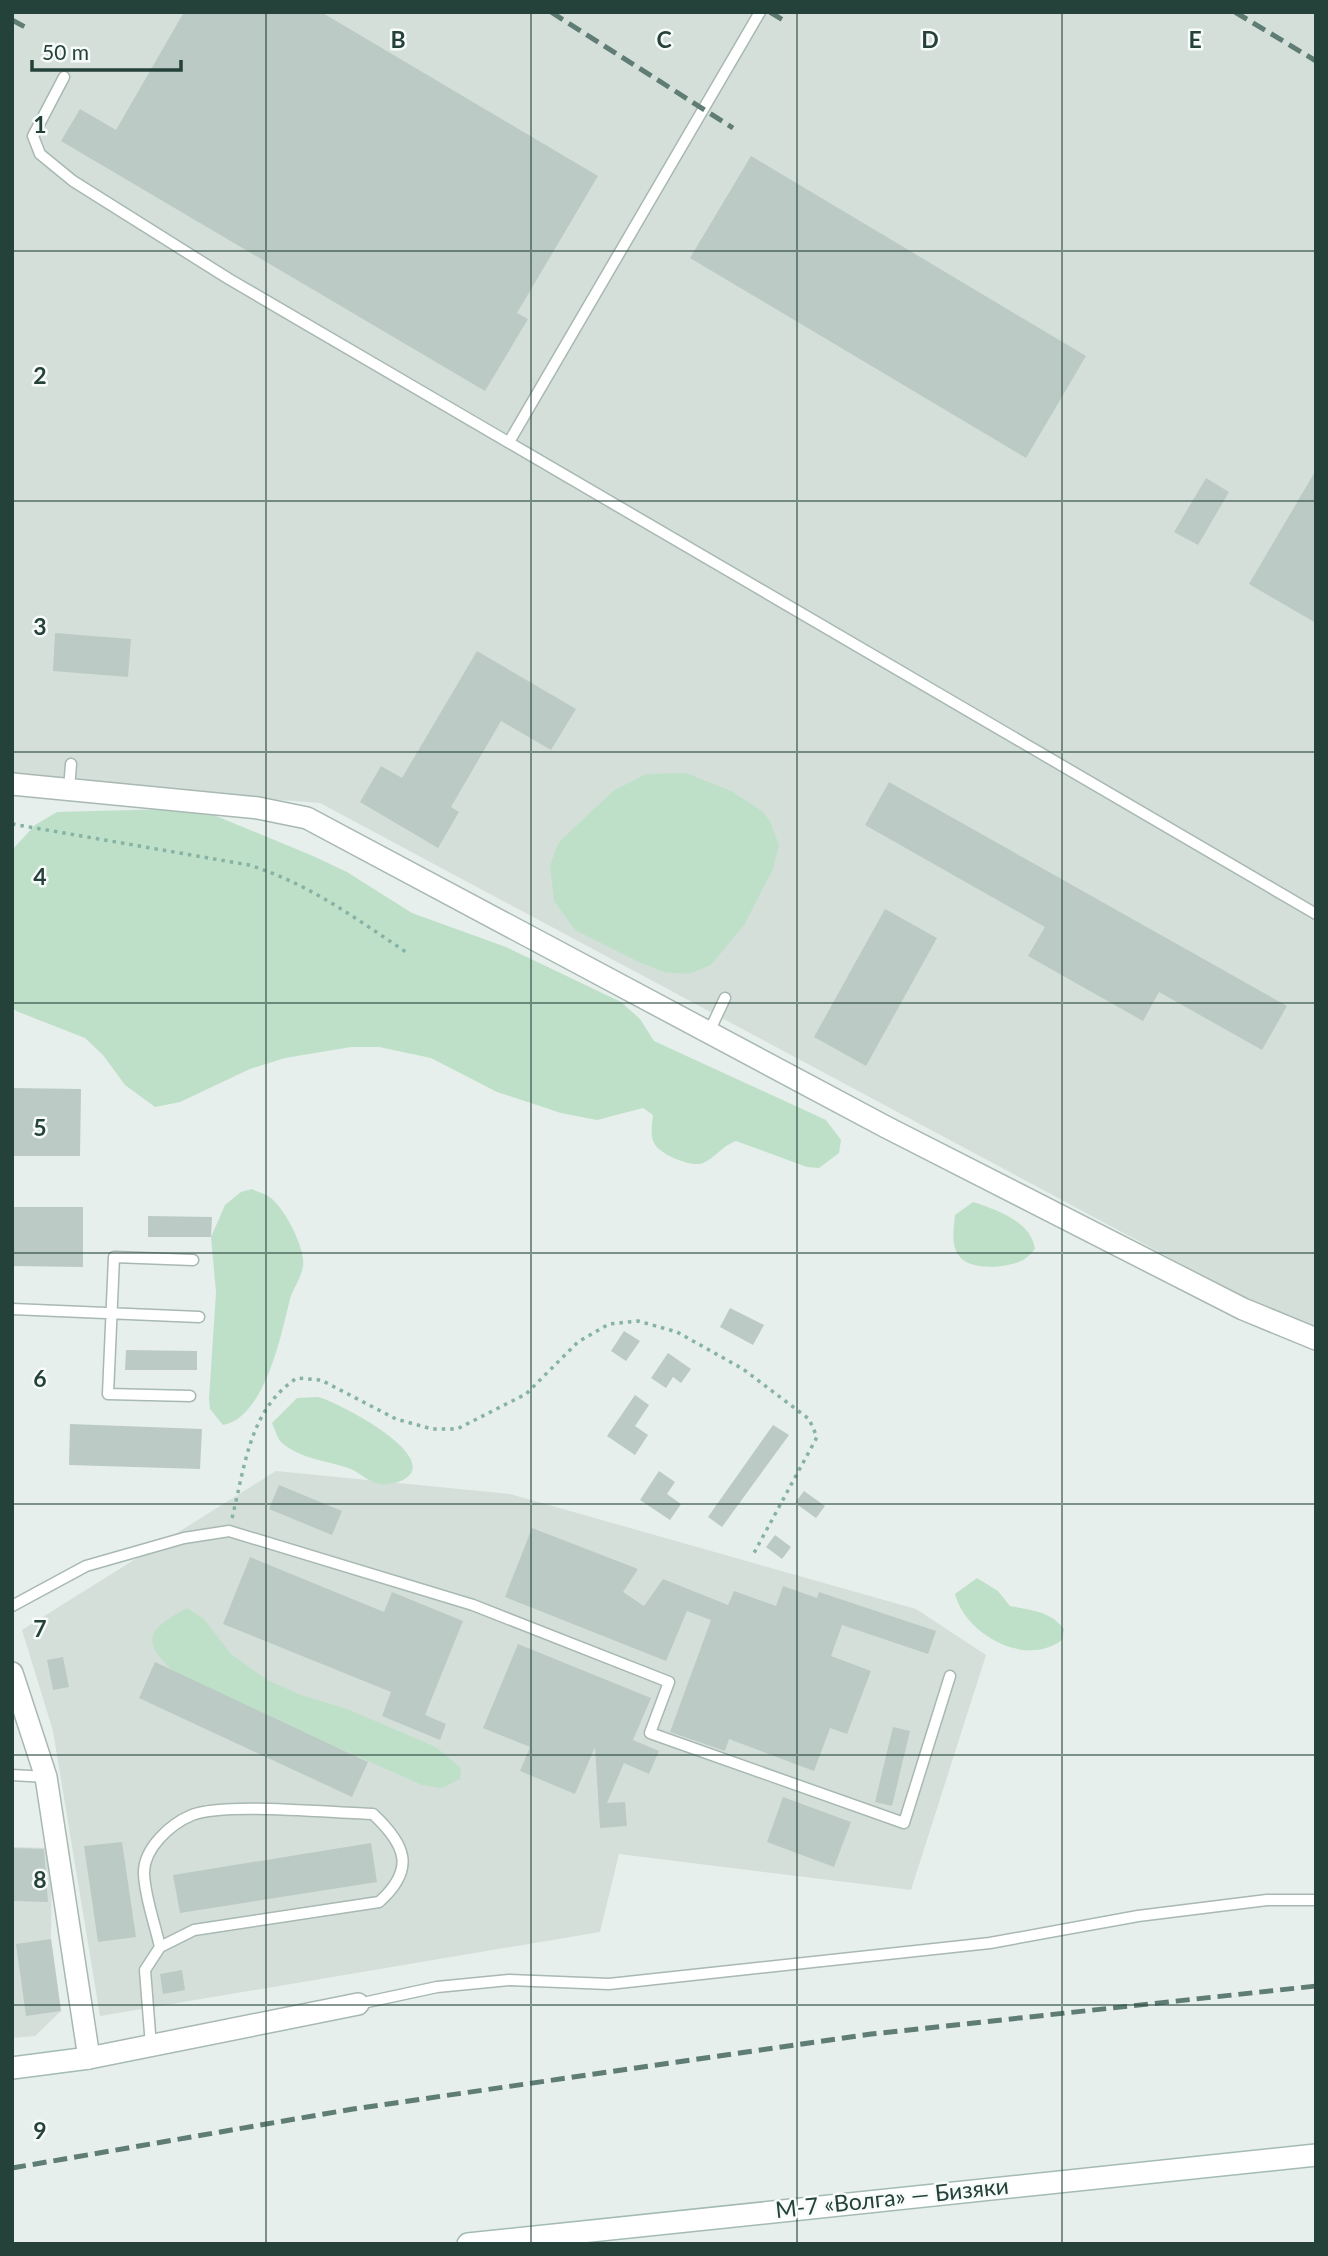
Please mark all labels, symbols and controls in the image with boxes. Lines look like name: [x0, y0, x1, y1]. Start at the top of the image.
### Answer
text: B: [390, 25, 406, 53]
text: C: [656, 25, 672, 53]
text: D: [921, 25, 939, 53]
text: E: [1188, 25, 1202, 53]
scale bar: [32, 28, 180, 72]
text: 50 m: [42, 39, 89, 64]
text: 1: [33, 110, 47, 138]
text: 2: [33, 361, 47, 389]
text: 3: [33, 612, 47, 640]
text: 4: [33, 862, 47, 890]
text: 5: [33, 1113, 47, 1141]
text: 6: [33, 1364, 47, 1392]
text: 7: [33, 1614, 47, 1642]
text: 8: [33, 1865, 47, 1893]
text: 9: [33, 2116, 47, 2144]
street label: М-7 «Волга» — Бизяки: [774, 2171, 1010, 2223]

